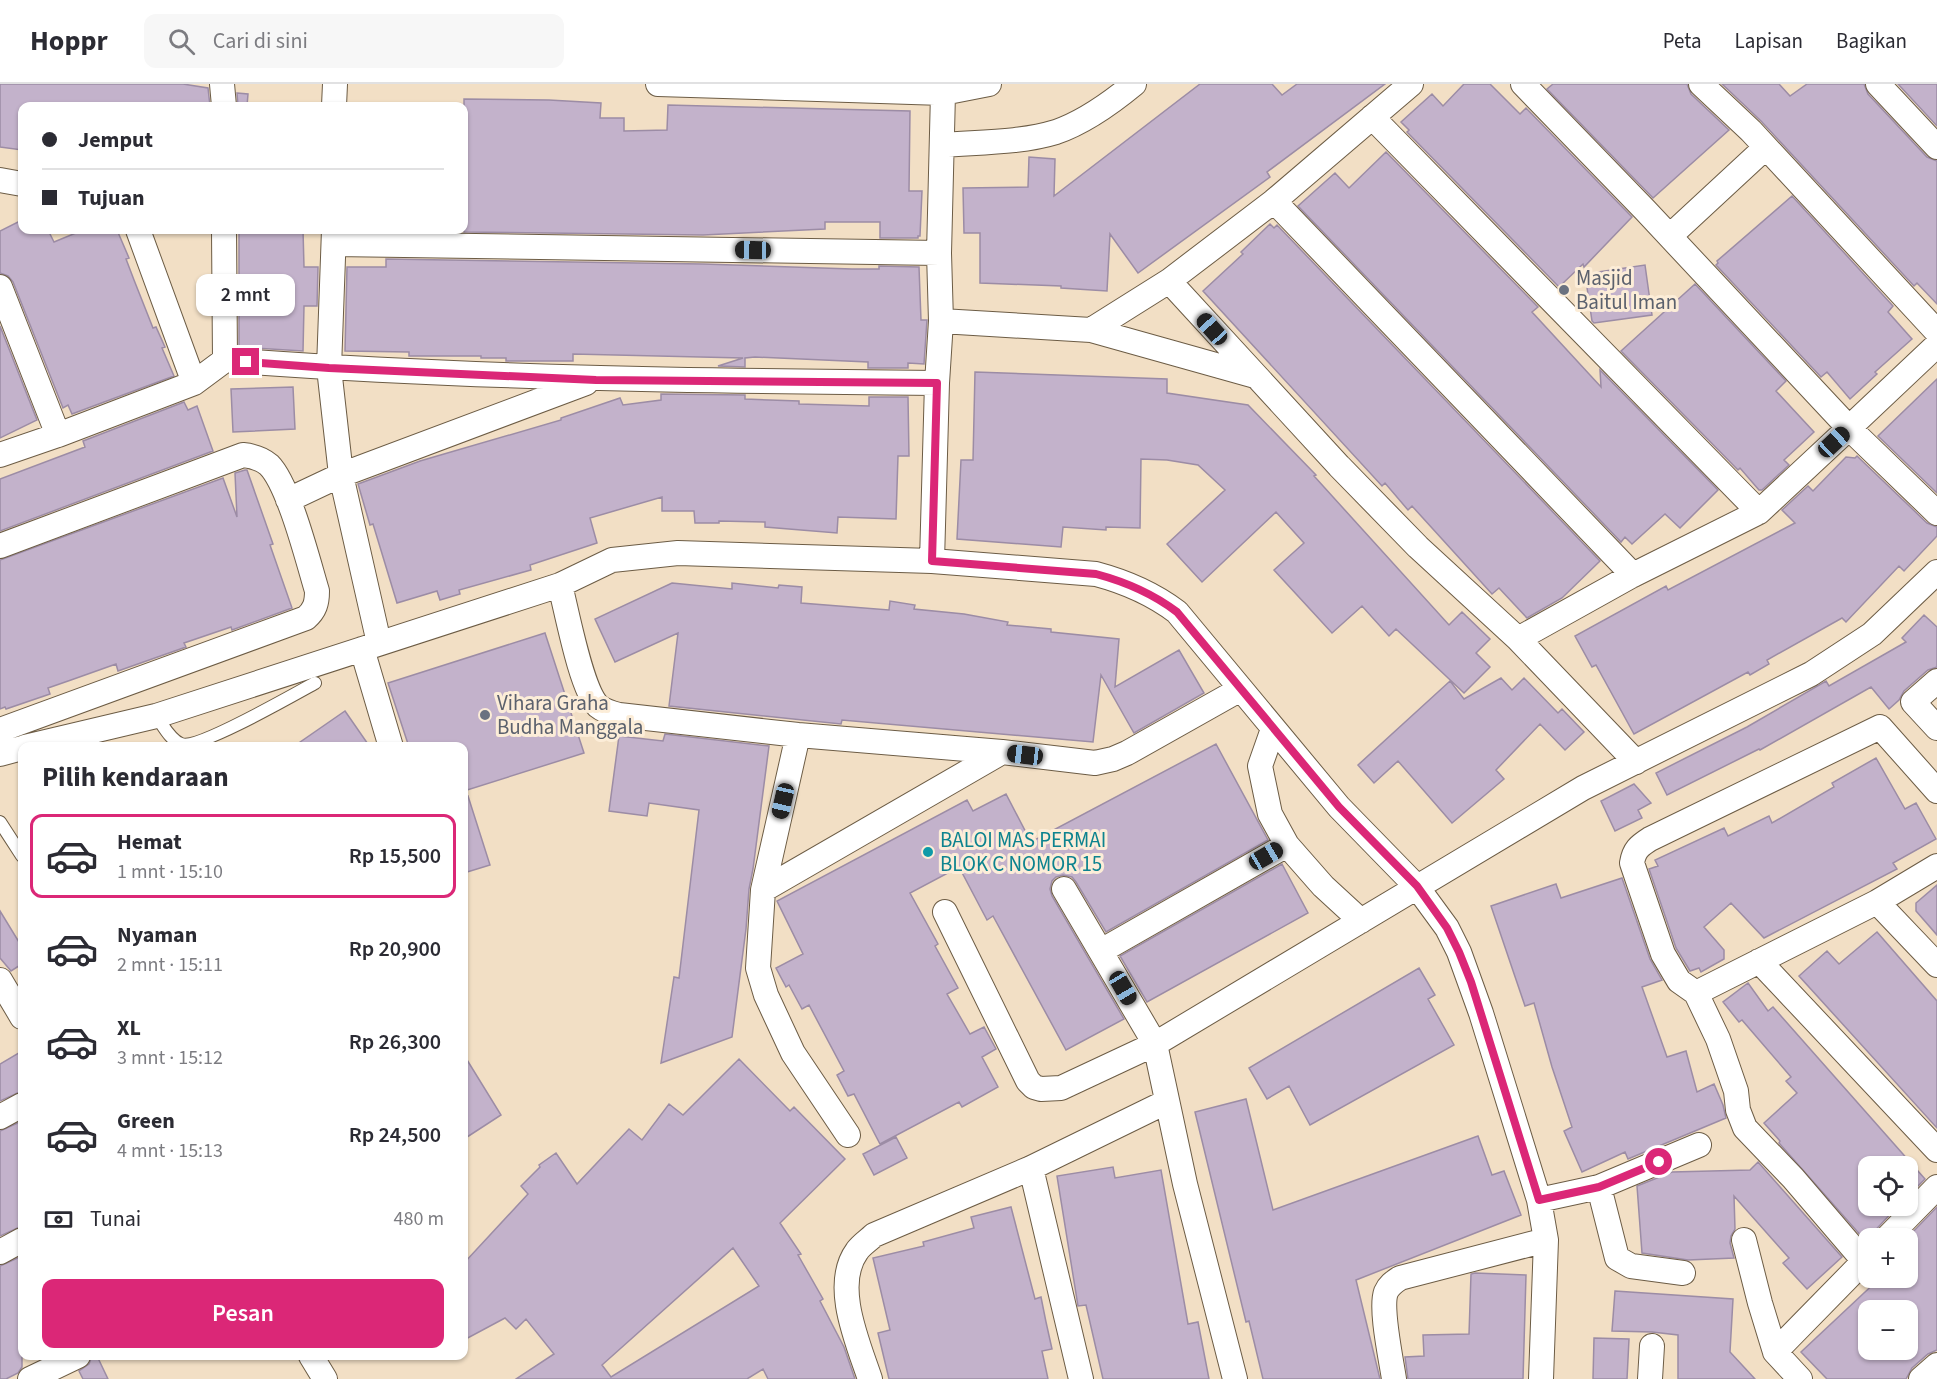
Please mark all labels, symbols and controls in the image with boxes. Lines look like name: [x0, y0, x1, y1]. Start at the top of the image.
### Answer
search box: [144, 14, 564, 68]
text: Hoppr: [30, 21, 108, 61]
icon: search: [165, 25, 198, 58]
text: Cari di sini: [213, 25, 308, 57]
text: Peta: [1663, 26, 1702, 56]
text: Lapisan: [1735, 26, 1803, 56]
text: Bagikan: [1836, 26, 1907, 56]
text: Jemput: [78, 124, 153, 156]
text: Tujuan: [78, 182, 145, 214]
car: [735, 241, 771, 259]
place label: Masjid Baitul Iman: [1576, 263, 1677, 317]
callout: 2 mnt: [196, 275, 296, 317]
text: 2 mnt: [221, 281, 270, 309]
marker: Masjid Baitul Iman: [1557, 283, 1571, 297]
car: [1193, 310, 1231, 348]
route end: [232, 348, 259, 375]
car: [1815, 423, 1853, 461]
place label: Vihara Graha Budha Manggala: [497, 688, 643, 742]
marker: Vihara Graha Budha Manggala: [478, 708, 492, 722]
car: [1006, 744, 1044, 766]
text: Pilih kendaraan: [42, 758, 229, 797]
car: [770, 781, 796, 821]
place label: BALOI MAS PERMAI BLOK C NOMOR 15: [940, 825, 1106, 879]
text: Hemat: [117, 826, 182, 858]
icon: car: [45, 829, 99, 883]
car: [1246, 839, 1286, 873]
text: Rp 15,500: [349, 840, 441, 872]
marker: BALOI MAS PERMAI BLOK C NOMOR 15: [921, 845, 935, 859]
text: 1 mnt · 15:10: [117, 858, 223, 886]
text: Nyaman: [117, 919, 197, 951]
icon: car: [45, 922, 99, 976]
text: Rp 20,900: [349, 933, 441, 965]
text: 2 mnt · 15:11: [117, 951, 223, 979]
car: [1106, 968, 1140, 1008]
text: XL: [117, 1012, 141, 1044]
icon: car: [45, 1015, 99, 1069]
text: Rp 26,300: [349, 1026, 441, 1058]
text: 3 mnt · 15:12: [117, 1044, 223, 1072]
text: Green: [117, 1105, 175, 1137]
icon: car: [45, 1108, 99, 1162]
text: Rp 24,500: [349, 1119, 441, 1151]
text: 4 mnt · 15:13: [117, 1137, 223, 1165]
route start: [1645, 1148, 1672, 1175]
map controls: [1858, 1156, 1918, 1360]
button: locate: [1858, 1156, 1918, 1216]
icon: cash: [42, 1203, 75, 1236]
text: Tunai: [90, 1203, 141, 1235]
text: 480 m: [394, 1205, 444, 1233]
button: +: [1858, 1228, 1918, 1288]
button: Pesan: [42, 1279, 444, 1348]
button: −: [1858, 1300, 1918, 1360]

